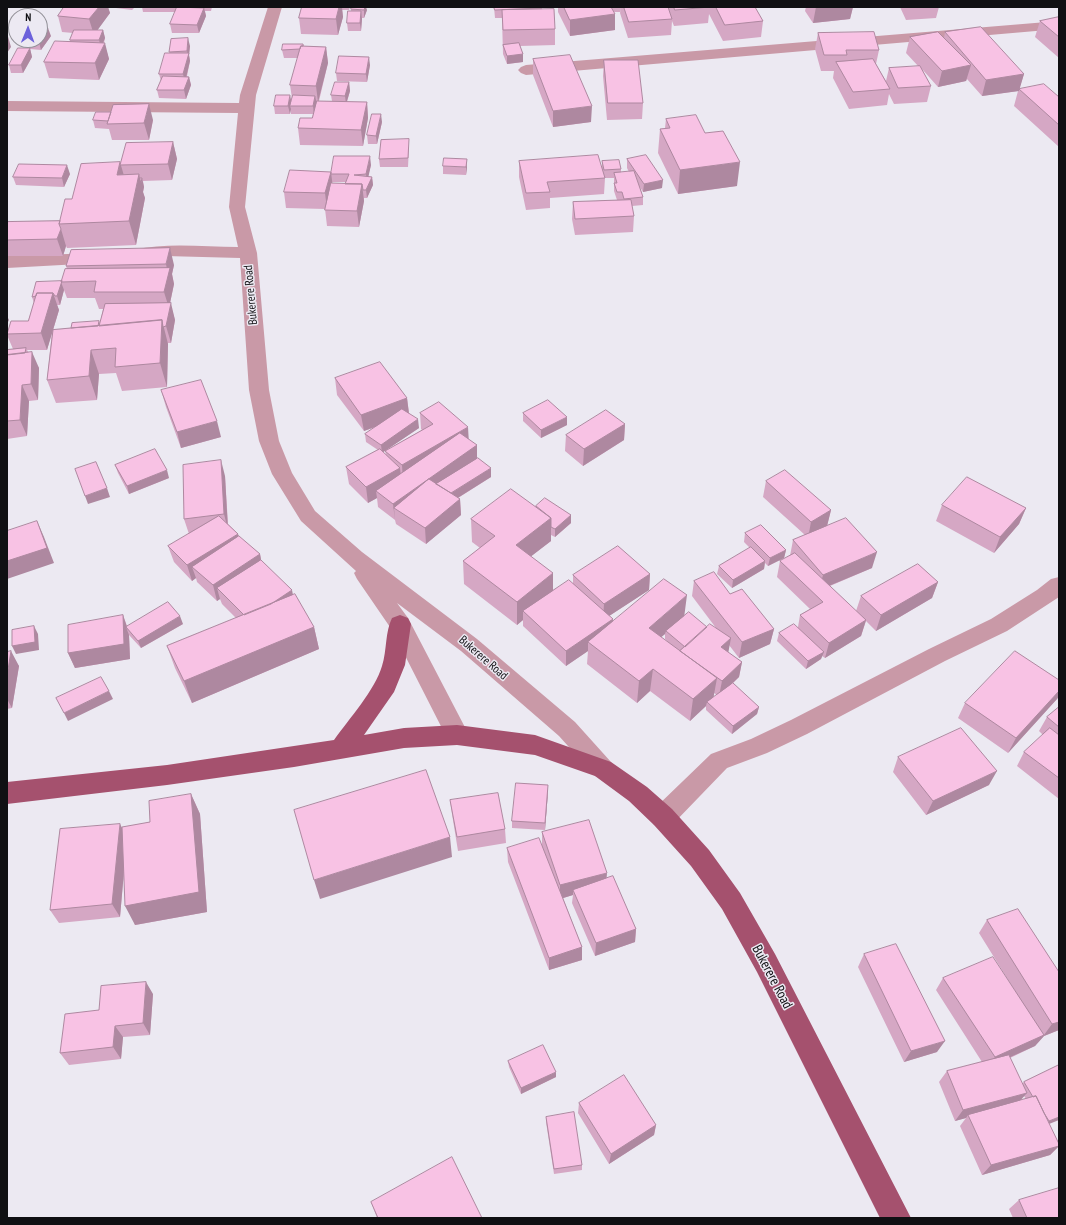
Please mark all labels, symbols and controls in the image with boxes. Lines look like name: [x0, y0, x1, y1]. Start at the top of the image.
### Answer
north arrow: [8, 8, 48, 48]
text: N: [25, 10, 31, 24]
street label: Bukerere Road: [241, 265, 261, 325]
street label: Bukerere Road: [456, 633, 510, 683]
street label: Bukerere Road: [748, 942, 796, 1012]

